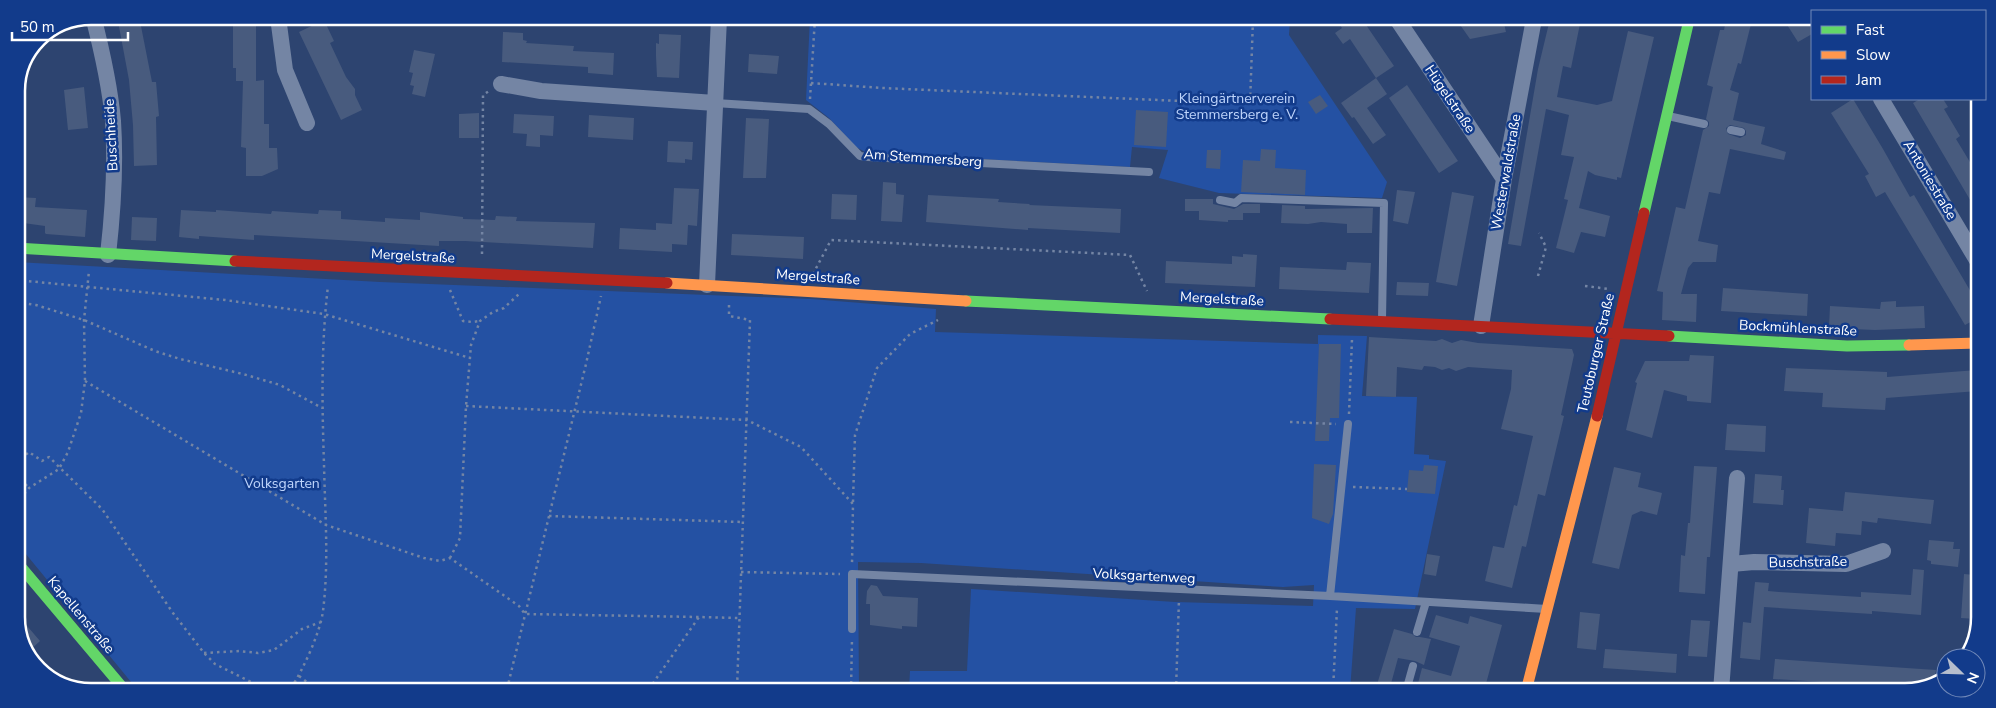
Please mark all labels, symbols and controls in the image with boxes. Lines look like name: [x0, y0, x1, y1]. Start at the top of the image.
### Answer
scale bar: [12, 10, 129, 42]
legend: [1811, 10, 1986, 100]
text: 50 m: [20, 17, 55, 37]
text: Fast: [1856, 20, 1885, 40]
text: Slow: [1856, 45, 1891, 65]
street label: Hügelstraße: [1420, 61, 1480, 137]
text: Jam: [1855, 70, 1882, 90]
park label: Kleingärtnerverein Stemmersberg e. V.: [1176, 89, 1298, 124]
street label: Buschheide: [100, 98, 122, 172]
street label: Westerwaldstraße: [1486, 112, 1526, 232]
street label: Antoniestraße: [1899, 137, 1961, 223]
street label: Am Stemmersberg: [863, 144, 983, 172]
street label: Mergelstraße: [371, 244, 455, 268]
street label: Mergelstraße: [775, 265, 861, 289]
street label: Mergelstraße: [1180, 287, 1264, 311]
street label: Teutoburger Straße: [1573, 291, 1619, 415]
street label: Bockmühlenstraße: [1739, 315, 1857, 341]
park label: Volksgarten: [243, 474, 320, 493]
street label: Buschstraße: [1769, 552, 1847, 572]
street label: Volksgartenweg: [1091, 564, 1196, 588]
street label: Kapellenstraße: [43, 572, 119, 658]
north arrow: [1936, 648, 1986, 698]
text: N: [1962, 669, 1983, 686]

